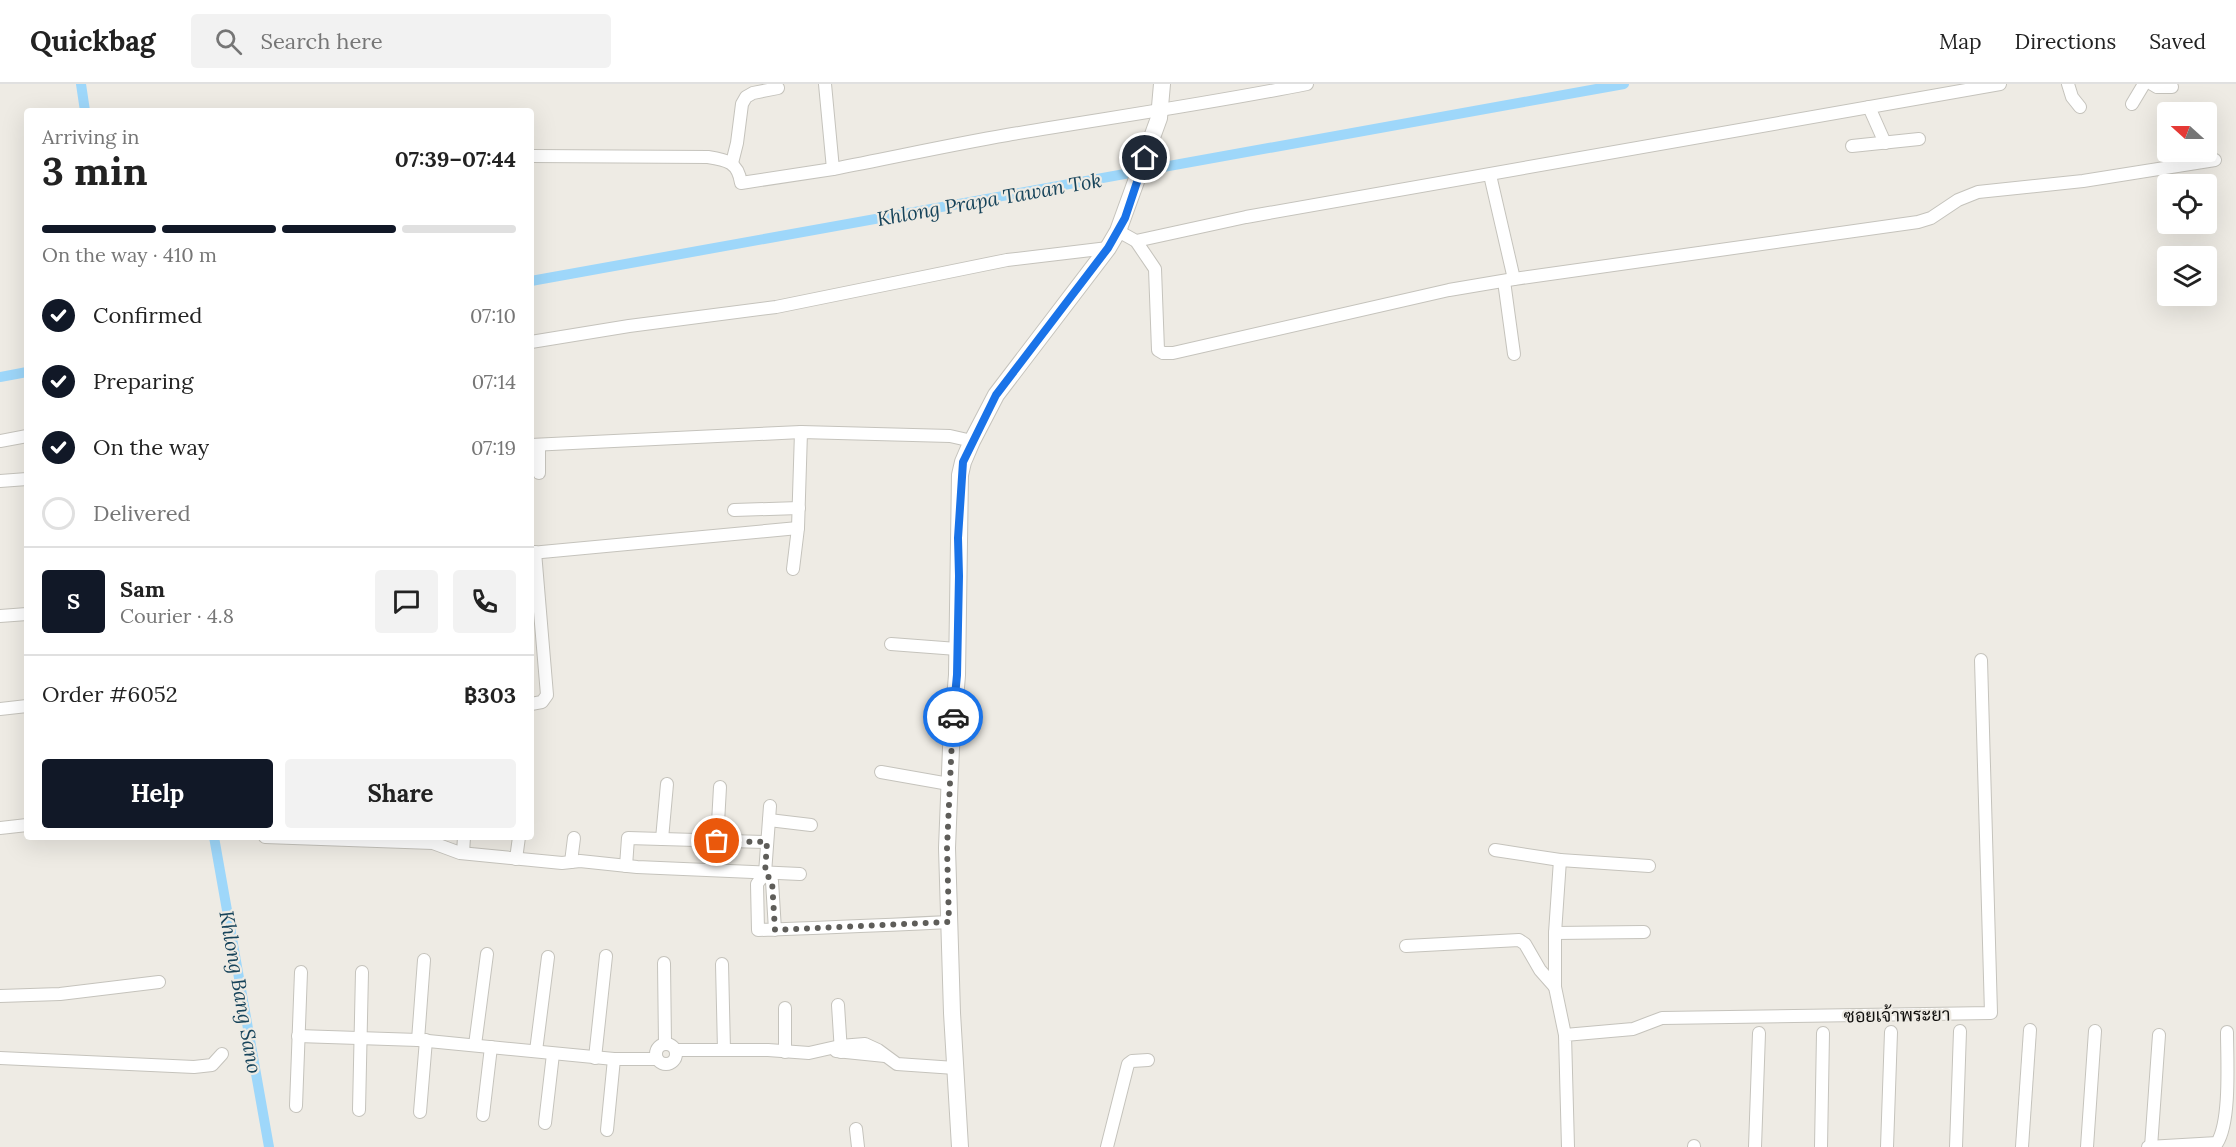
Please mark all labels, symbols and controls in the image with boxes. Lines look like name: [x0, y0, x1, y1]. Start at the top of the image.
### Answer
search box: [191, 14, 611, 68]
text: Quickbag: [30, 23, 155, 59]
icon: search: [212, 25, 245, 58]
text: Search here: [260, 27, 383, 55]
text: Map: [1939, 28, 1982, 55]
text: Directions: [2015, 28, 2116, 55]
text: Saved: [2149, 28, 2206, 55]
north arrow: [2157, 102, 2217, 162]
map controls: [2157, 102, 2217, 306]
text: Arriving in: [42, 124, 139, 149]
pin: [1119, 132, 1170, 183]
icon: home: [1128, 141, 1161, 174]
text: 07:39–07:44: [395, 145, 516, 173]
text: 3 min: [42, 146, 148, 196]
water label: Khlong Prapa Tawan Tok: [875, 167, 1103, 231]
button: locate: [2157, 174, 2217, 234]
text: On the way · 410 m: [42, 242, 217, 267]
button: layers: [2157, 246, 2217, 306]
icon: check: [42, 299, 75, 332]
text: Confirmed: [93, 301, 202, 329]
text: 07:10: [470, 303, 516, 328]
icon: check: [42, 365, 75, 398]
text: Preparing: [93, 367, 193, 395]
text: 07:14: [472, 369, 516, 394]
icon: check: [42, 431, 75, 464]
text: On the way: [93, 433, 209, 461]
text: 07:19: [471, 435, 516, 460]
text: Delivered: [93, 499, 191, 527]
button: chat: [375, 570, 438, 633]
button: phone: [453, 570, 516, 633]
text: Sam: [120, 575, 165, 603]
text: S: [67, 587, 80, 615]
text: Courier · 4.8: [120, 603, 234, 628]
text: Order #6052: [42, 680, 178, 708]
text: ฿303: [464, 681, 516, 709]
courier: [923, 687, 983, 747]
icon: car: [937, 701, 970, 734]
button: Help: [42, 759, 273, 828]
button: Share: [285, 759, 516, 828]
pin: [691, 815, 742, 866]
icon: bag: [700, 824, 733, 857]
water label: Khlong Bang Sano: [214, 909, 268, 1075]
street label: ซอยเจ้าพระยา: [1844, 1003, 1950, 1027]

